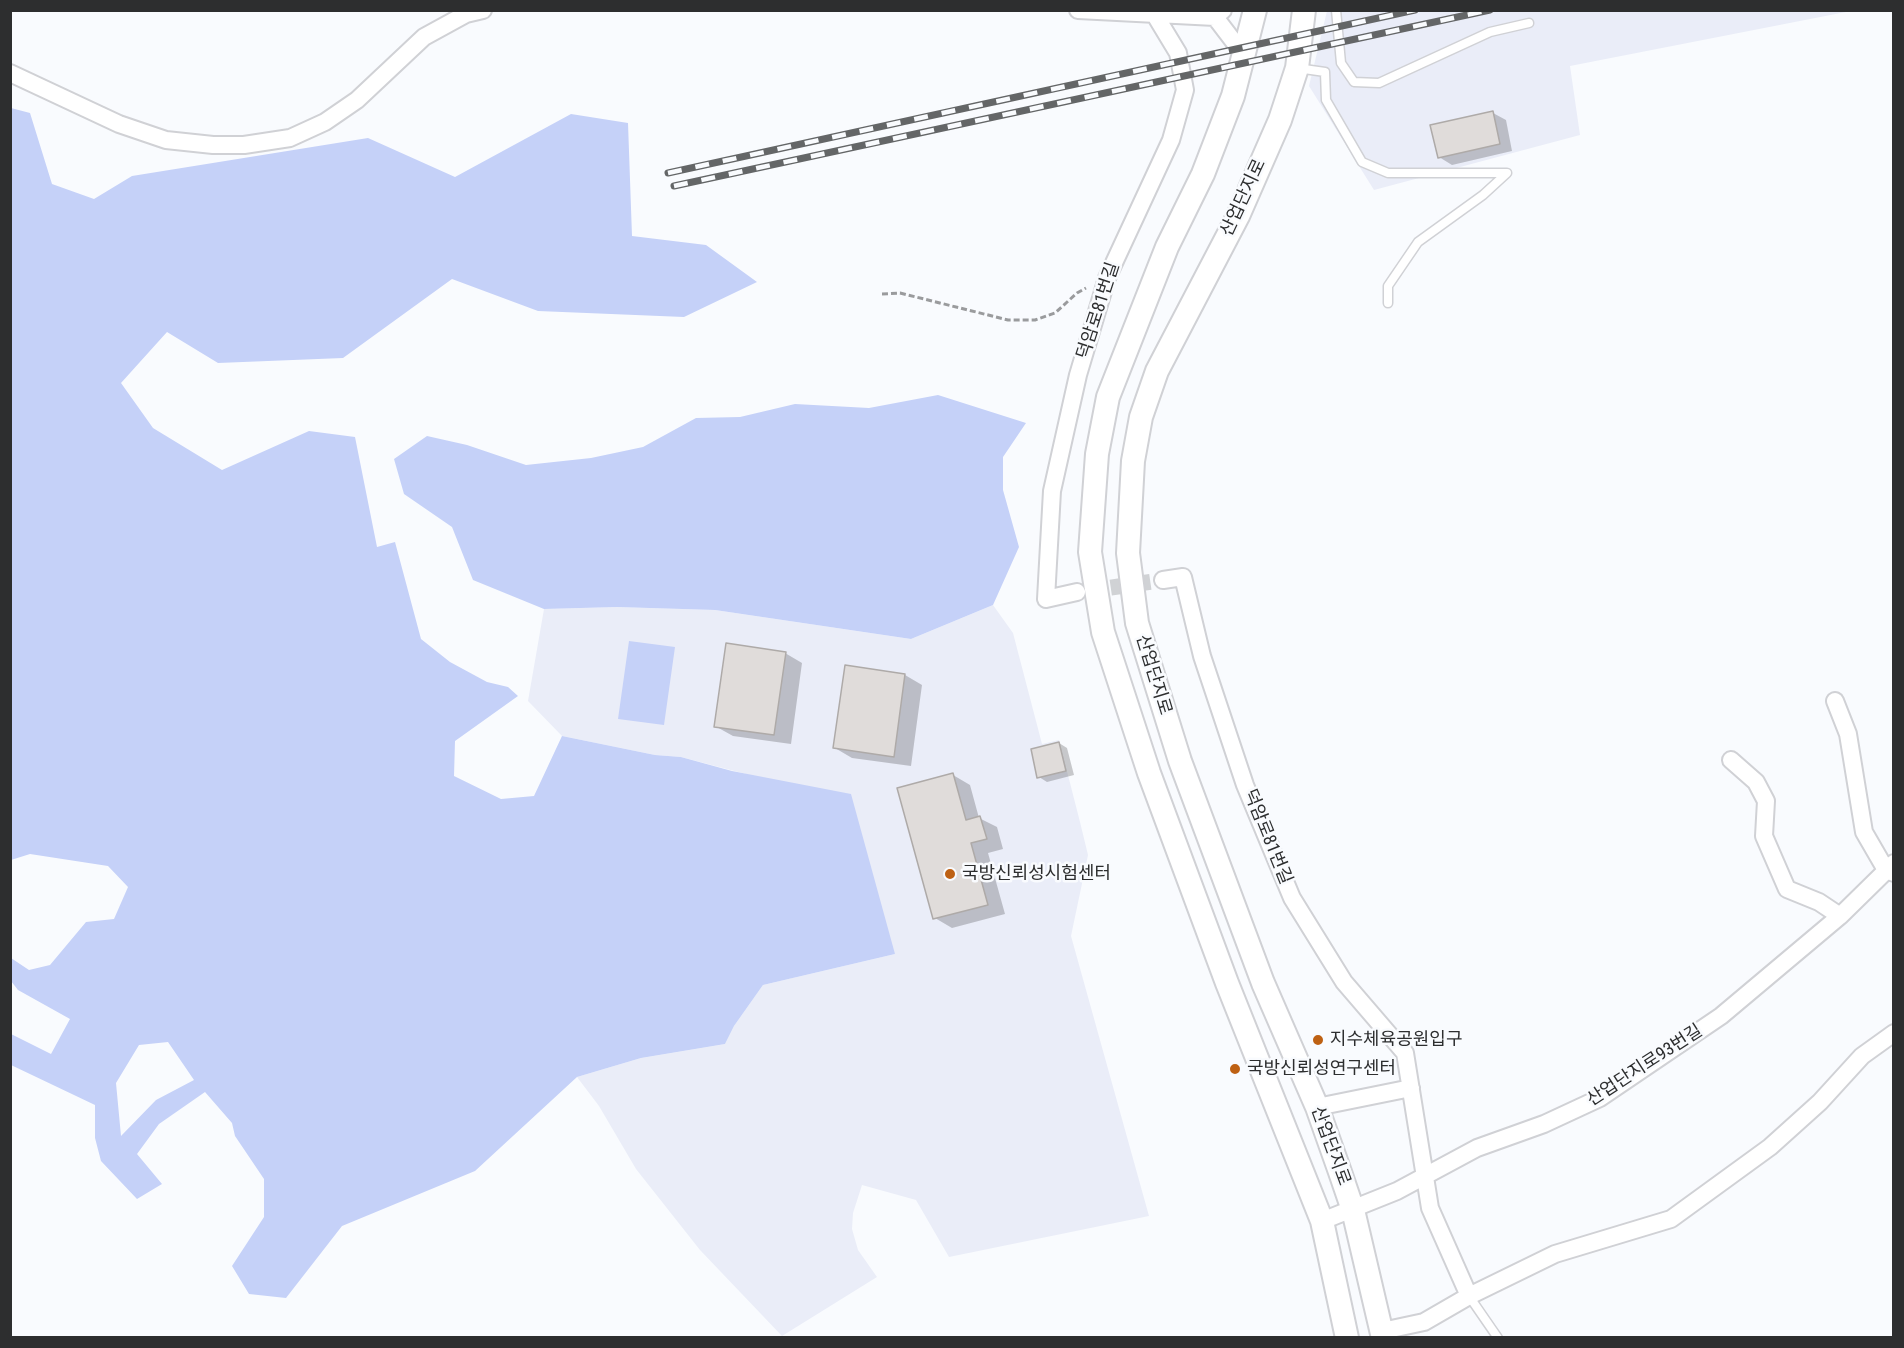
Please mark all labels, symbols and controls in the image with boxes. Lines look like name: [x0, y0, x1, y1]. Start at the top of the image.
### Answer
street label: 산업단지로: [1217, 156, 1271, 240]
street label: 덕암로81번길: [1073, 260, 1125, 362]
street label: 산업단지로: [1131, 632, 1175, 718]
street label: 덕암로81번길: [1238, 786, 1296, 888]
place label: 국방신뢰성시험센터: [962, 863, 1111, 885]
marker: 국방신뢰성시험센터: [943, 867, 957, 881]
street label: 산업단지로93번길: [1583, 1021, 1707, 1111]
place label: 지수체육공원입구: [1330, 1029, 1462, 1051]
marker: 지수체육공원입구: [1311, 1033, 1325, 1047]
place label: 국방신뢰성연구센터: [1247, 1058, 1396, 1080]
marker: 국방신뢰성연구센터: [1228, 1062, 1242, 1076]
street label: 산업단지로: [1306, 1103, 1354, 1189]

